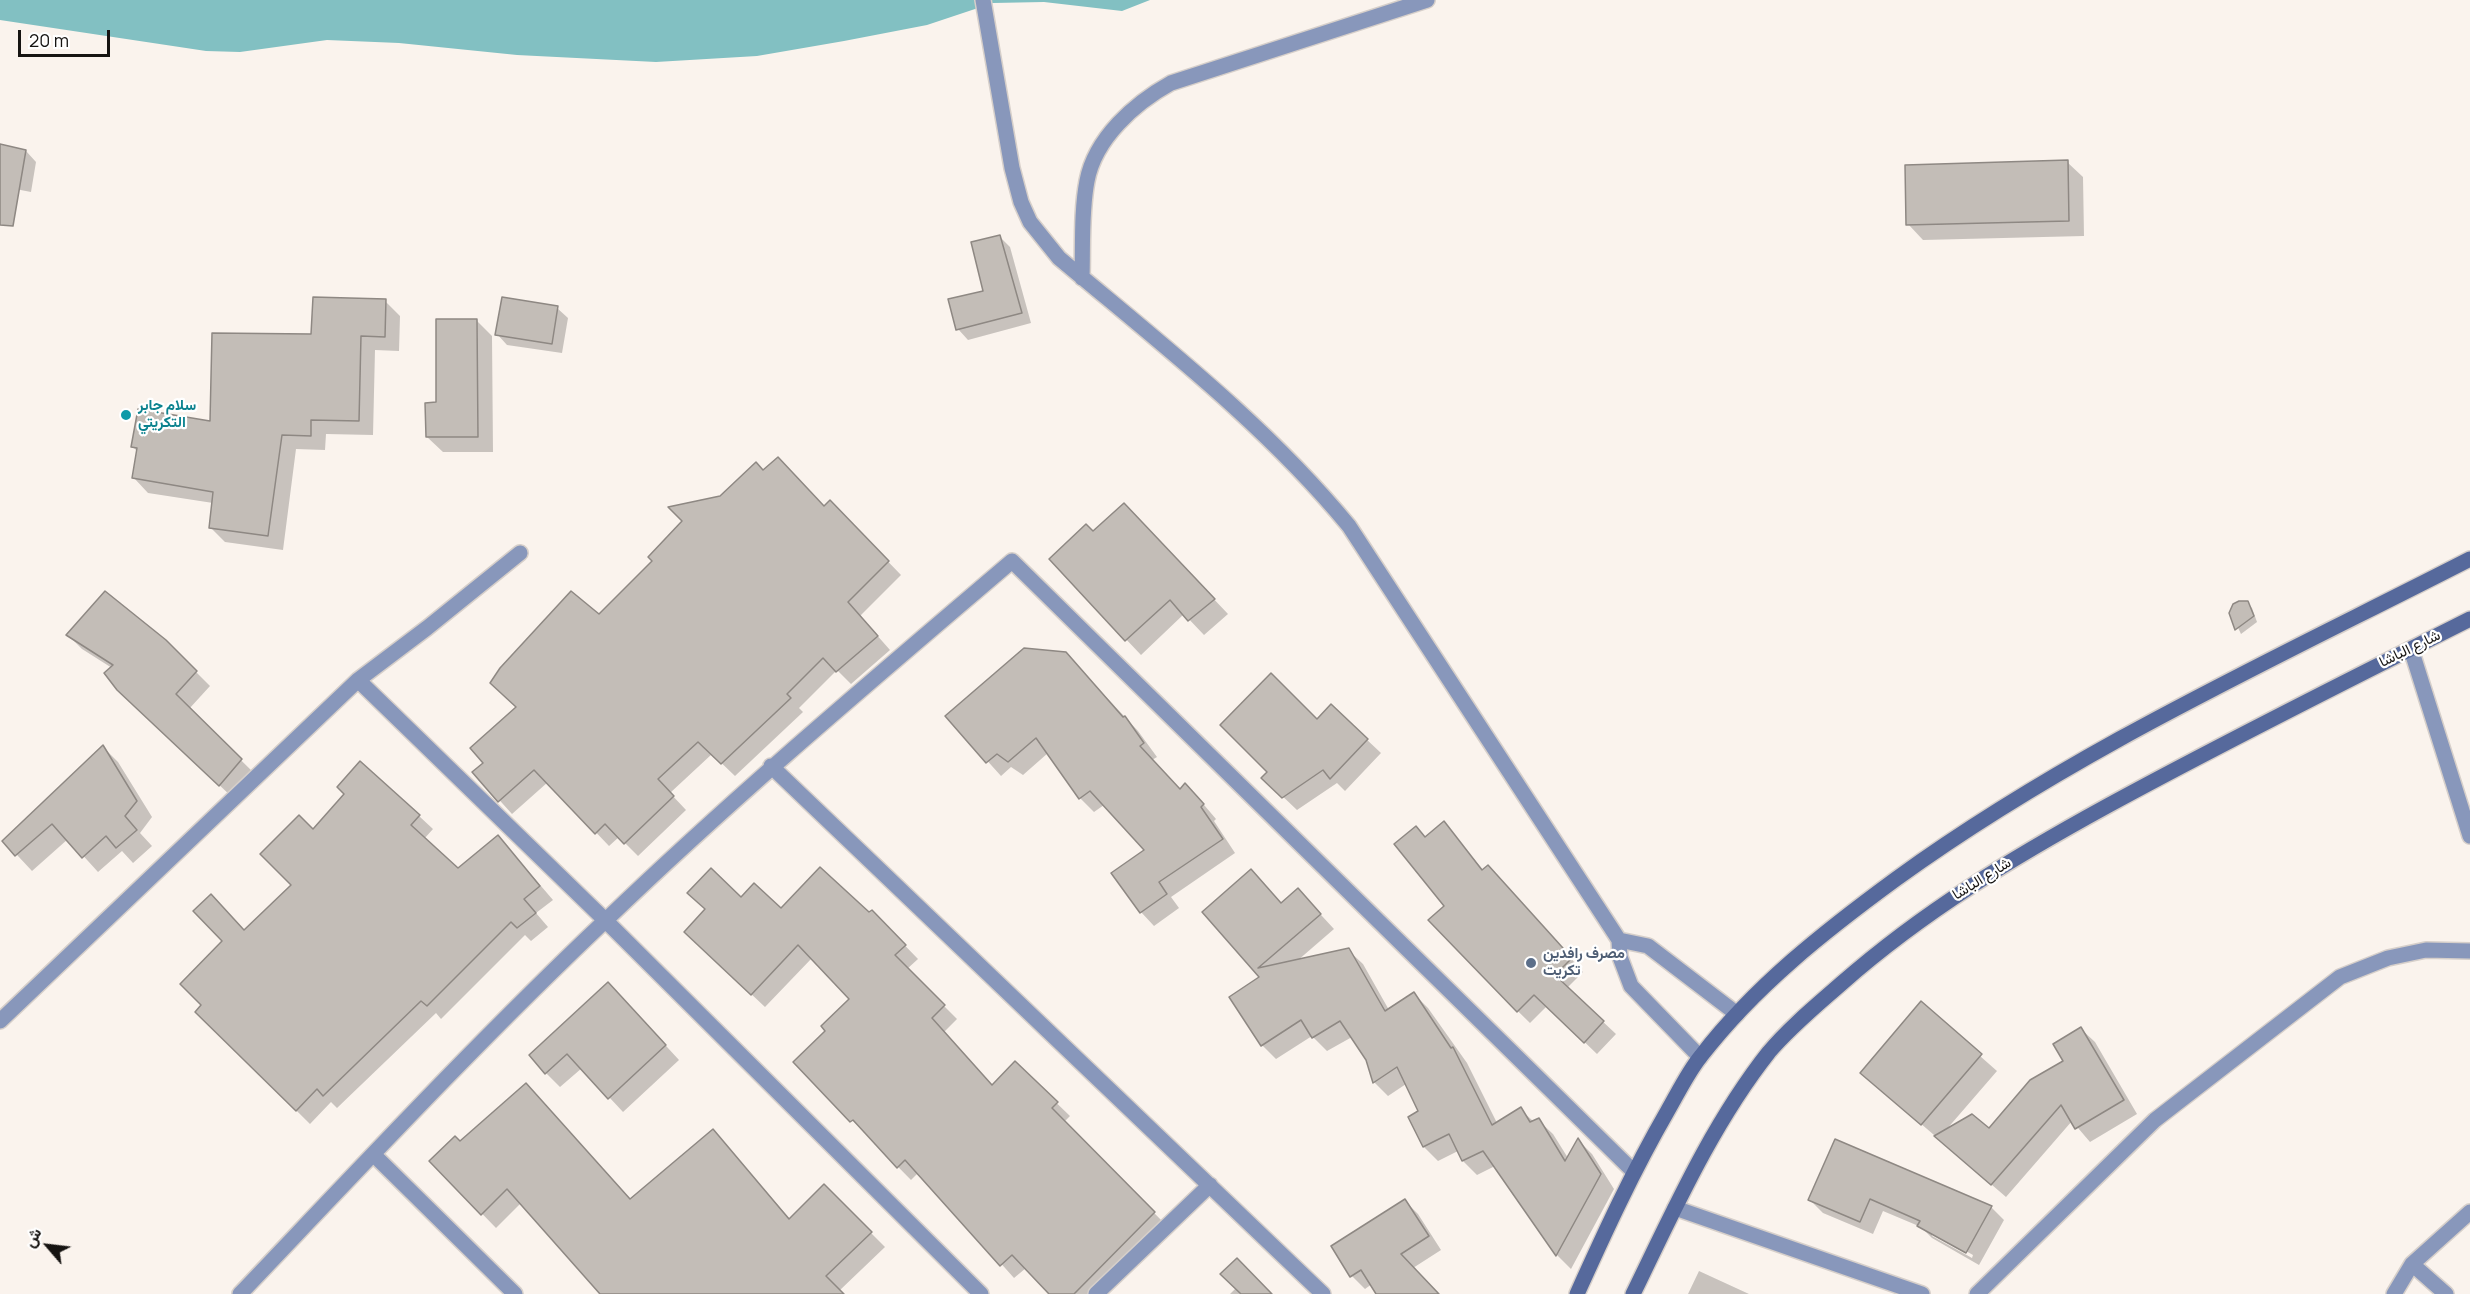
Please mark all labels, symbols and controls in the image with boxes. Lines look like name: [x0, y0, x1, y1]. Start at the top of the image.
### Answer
scale bar: [21, 18, 112, 56]
text: 20 m: [29, 28, 69, 52]
place label: سلام جابر التكريتي: [138, 397, 196, 432]
marker: سلام جابر التكريتي: [119, 408, 133, 422]
street label: شارع الباشا: [2376, 626, 2444, 672]
street label: شارع الباشا: [1949, 854, 2015, 904]
place label: مصرف رافدين تكريت: [1543, 945, 1625, 980]
marker: مصرف رافدين تكريت: [1524, 956, 1538, 970]
north arrow: [18, 1216, 78, 1276]
text: ش: [18, 1224, 46, 1251]

